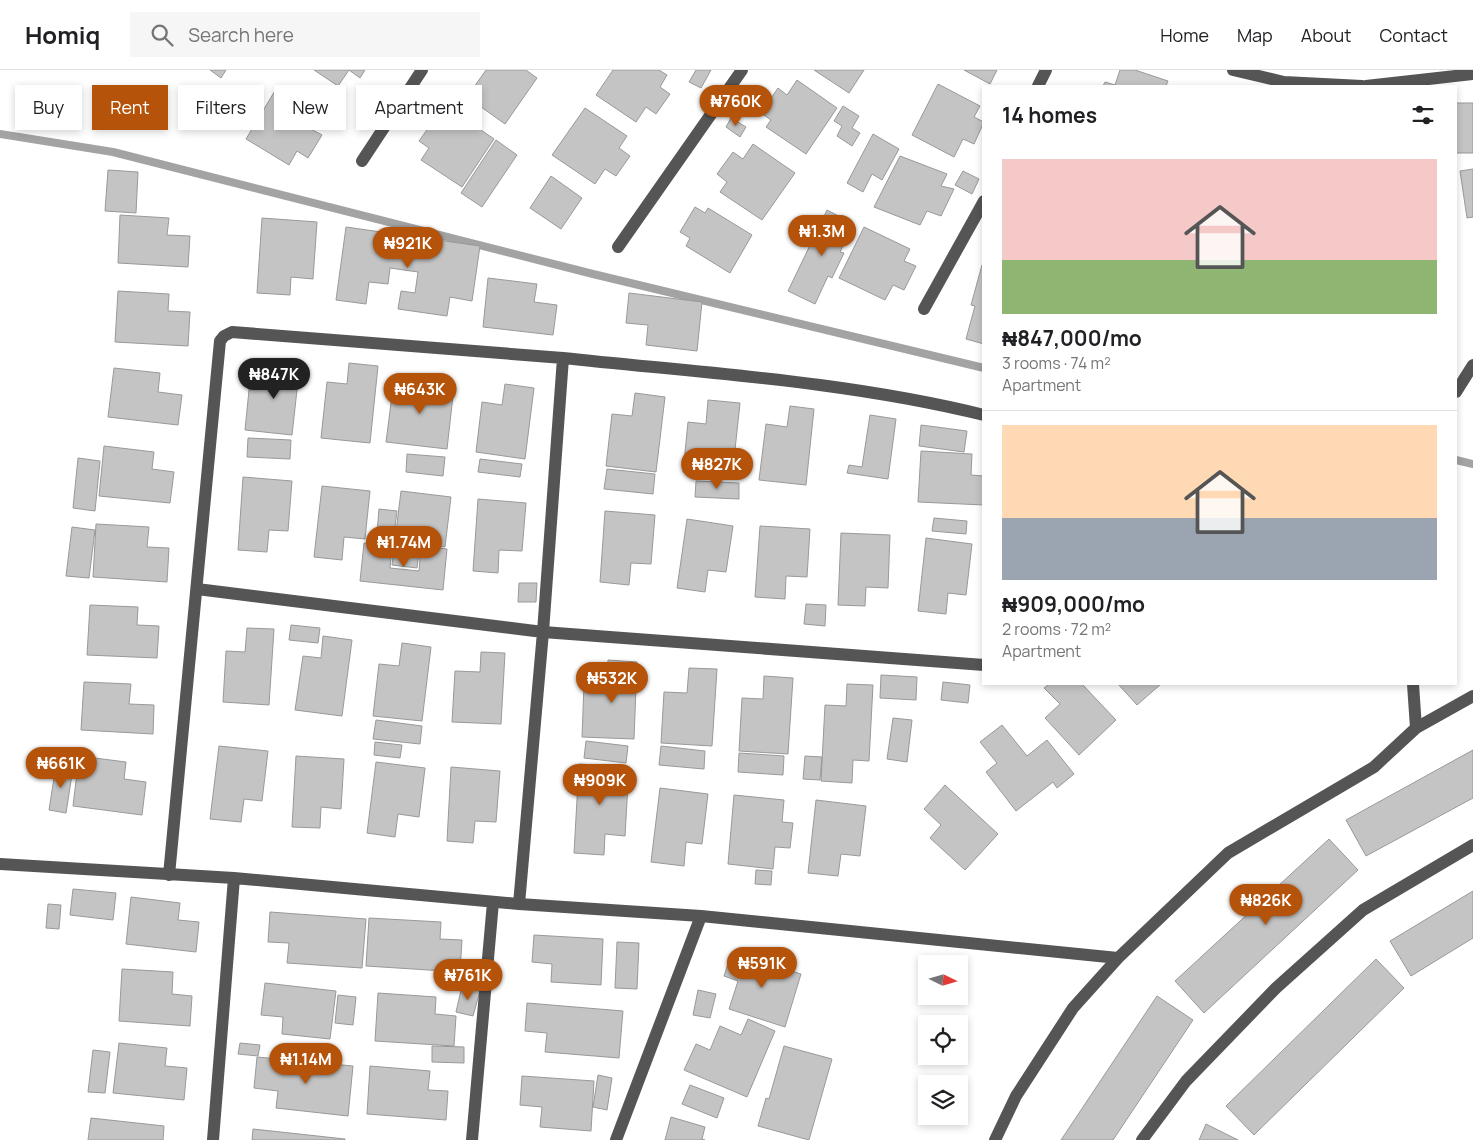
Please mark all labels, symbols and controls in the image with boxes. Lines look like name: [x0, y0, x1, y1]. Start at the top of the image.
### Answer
search box: [130, 12, 480, 57]
text: Homiq: [25, 18, 100, 51]
icon: search: [148, 21, 176, 49]
text: Search here: [188, 22, 294, 48]
text: Home: [1160, 23, 1209, 47]
text: Map: [1237, 23, 1273, 47]
text: About: [1301, 23, 1351, 47]
text: Contact: [1379, 23, 1448, 47]
chip: Buy: [15, 85, 82, 130]
chip: Rent: [92, 85, 168, 130]
chip: Filters: [178, 85, 264, 130]
chip: New: [274, 85, 346, 130]
chip: Apartment: [356, 85, 482, 130]
pin: ₦760K: [701, 85, 771, 127]
text: ₦760K: [711, 90, 761, 112]
text: 14 homes: [1002, 101, 1097, 129]
icon: filters: [1409, 101, 1437, 129]
icon: home: [1175, 192, 1265, 282]
pin: ₦1.3M: [787, 214, 857, 257]
text: ₦1.3M: [799, 220, 845, 242]
pin: ₦921K: [373, 226, 443, 269]
text: ₦921K: [384, 232, 432, 254]
text: ₦847,000/mo: [1002, 324, 1142, 352]
text: 3 rooms · 74 m²: [1002, 352, 1111, 374]
pin: ₦847K: [239, 358, 309, 400]
text: ₦847K: [249, 363, 299, 385]
pin: ₦643K: [385, 372, 455, 415]
text: Apartment: [1002, 374, 1081, 396]
text: ₦643K: [395, 378, 445, 400]
pin: ₦827K: [682, 448, 752, 490]
text: ₦827K: [692, 453, 742, 475]
icon: home: [1175, 457, 1265, 547]
pin: ₦1.74M: [363, 526, 445, 568]
text: ₦1.74M: [377, 531, 431, 553]
text: ₦909,000/mo: [1002, 590, 1145, 618]
text: 2 rooms · 72 m²: [1002, 618, 1111, 640]
text: Apartment: [1002, 640, 1081, 662]
pin: ₦532K: [577, 662, 647, 704]
text: ₦532K: [587, 667, 637, 689]
pin: ₦661K: [26, 746, 96, 789]
text: ₦661K: [37, 752, 85, 774]
pin: ₦909K: [565, 764, 635, 806]
text: ₦909K: [574, 769, 626, 791]
pin: ₦826K: [1231, 884, 1301, 926]
text: ₦826K: [1240, 889, 1292, 911]
pin: ₦591K: [727, 946, 797, 989]
text: ₦591K: [738, 952, 786, 974]
north arrow: [918, 955, 968, 1005]
map controls: [918, 955, 968, 1125]
pin: ₦761K: [433, 958, 503, 1001]
text: ₦761K: [444, 964, 492, 986]
button: locate: [918, 1015, 968, 1065]
pin: ₦1.14M: [265, 1042, 347, 1085]
text: ₦1.14M: [280, 1048, 332, 1070]
button: layers: [918, 1075, 968, 1125]

